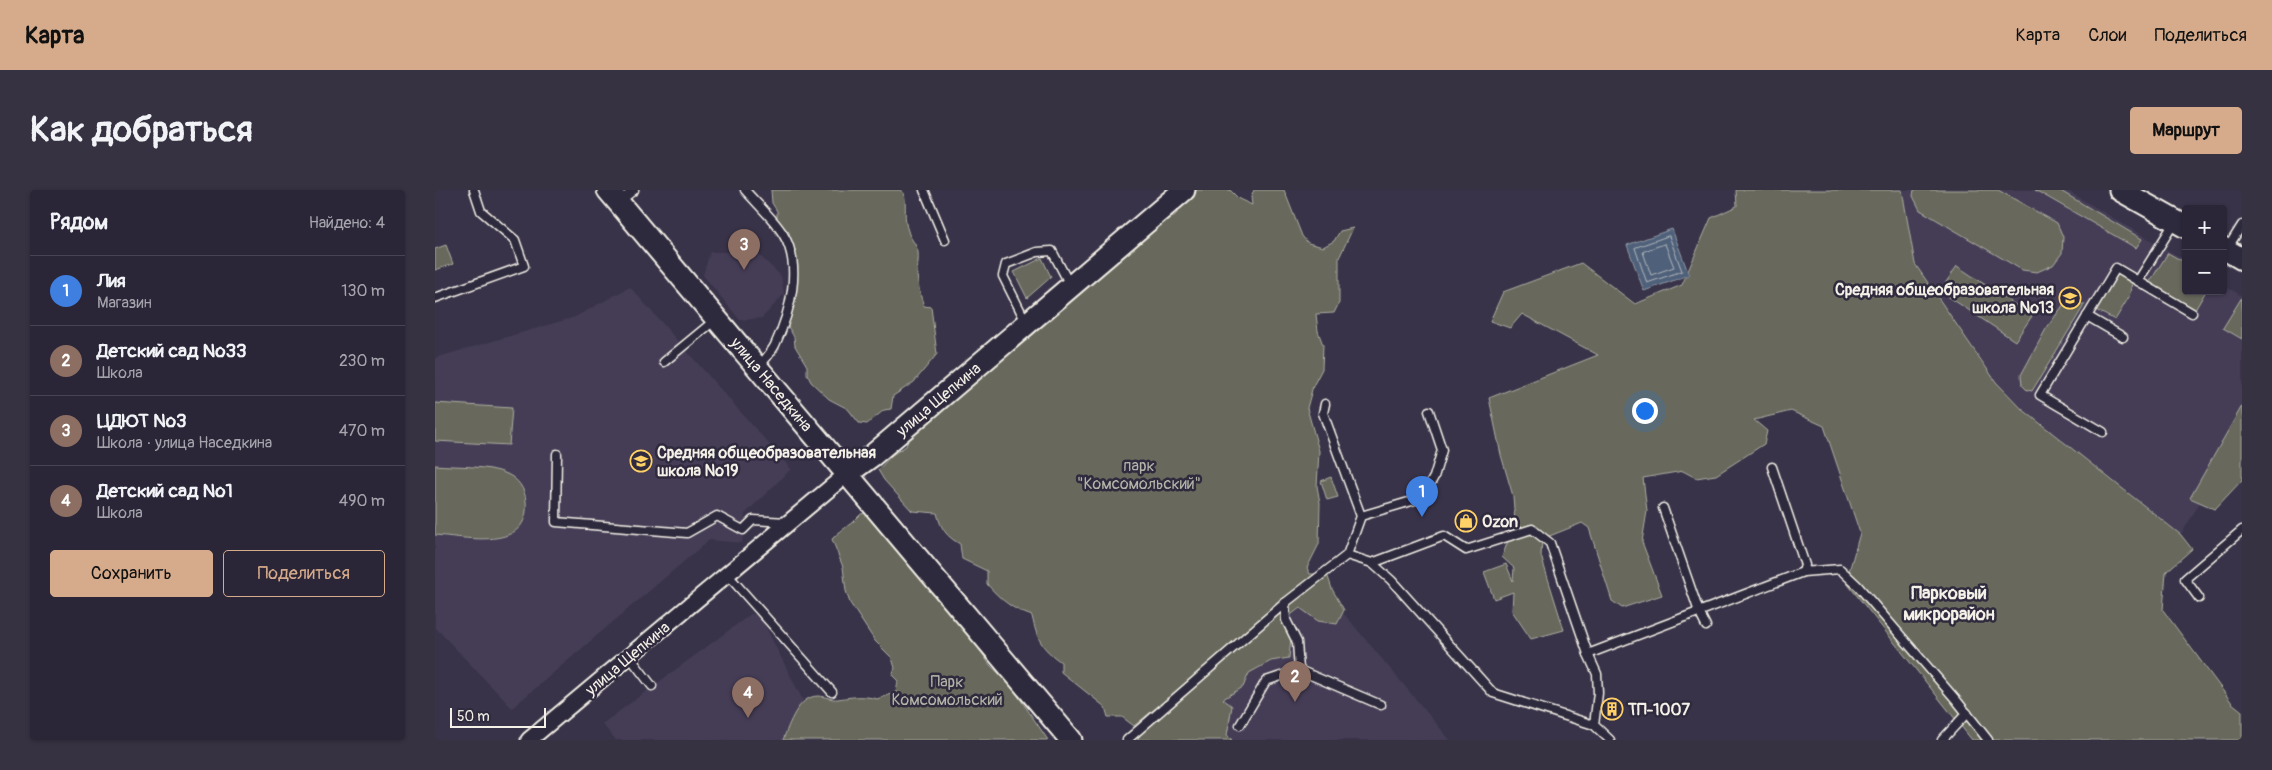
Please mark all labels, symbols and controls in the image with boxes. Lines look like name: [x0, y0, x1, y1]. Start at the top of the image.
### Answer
text: Карта: [25, 21, 84, 50]
text: Карта: [2016, 24, 2060, 47]
text: Слои: [2088, 24, 2126, 47]
text: Поделиться: [2154, 24, 2247, 47]
button: Маршрут: [2130, 107, 2242, 154]
text: Как добраться: [30, 108, 253, 152]
map controls: [2182, 205, 2227, 295]
button: +: [2182, 205, 2227, 250]
text: Рядом: [50, 209, 108, 236]
text: Найдено: 4: [309, 213, 385, 233]
pin: 3: [728, 229, 760, 270]
button: −: [2182, 250, 2227, 295]
text: Лия: [97, 269, 126, 293]
place label: Средняя общеобразовательная школа №13: [1835, 280, 2054, 318]
text: 1: [63, 281, 69, 301]
text: 130 m: [341, 281, 385, 301]
school or university icon: Средняя общеобразовательная школа №13: [2058, 286, 2082, 310]
text: Магазин: [97, 293, 152, 313]
street label: улица Наседкина: [725, 333, 817, 436]
text: Детский сад №33: [97, 339, 247, 363]
text: 2: [62, 351, 70, 371]
text: 230 m: [339, 351, 385, 371]
street label: улица Щепкина: [891, 359, 985, 442]
text: Школа: [97, 363, 143, 383]
your location: [1632, 398, 1658, 424]
text: ЦДЮТ №3: [97, 409, 187, 433]
text: 3: [62, 421, 70, 441]
text: 470 m: [339, 421, 385, 441]
text: Школа · улица Наседкина: [97, 433, 272, 453]
place label: Средняя общеобразовательная школа №19: [657, 443, 876, 481]
school or university icon: Средняя общеобразовательная школа №19: [629, 449, 653, 473]
park label: парк "Комсомольский": [1077, 456, 1201, 494]
pin: 1: [1406, 476, 1438, 517]
text: Детский сад №1: [97, 479, 233, 503]
text: 4: [61, 491, 71, 511]
text: 490 m: [339, 491, 385, 511]
text: Школа: [97, 503, 143, 523]
shop icon: Ozon: [1454, 509, 1478, 533]
place label: Ozon: [1482, 512, 1518, 532]
button: Сохранить: [50, 550, 213, 597]
button: Поделиться: [223, 550, 385, 597]
district label: Парковый микрорайон: [1903, 582, 1995, 626]
street label: улица Щепкина: [580, 618, 674, 701]
pin: 2: [1279, 661, 1311, 702]
park label: Парк Комсомольский: [891, 672, 1003, 710]
pin: 4: [732, 677, 764, 718]
building icon: ТП-1007: [1600, 697, 1624, 721]
place label: ТП-1007: [1627, 700, 1690, 720]
scale bar: [450, 705, 546, 728]
text: 50 m: [457, 708, 490, 725]

